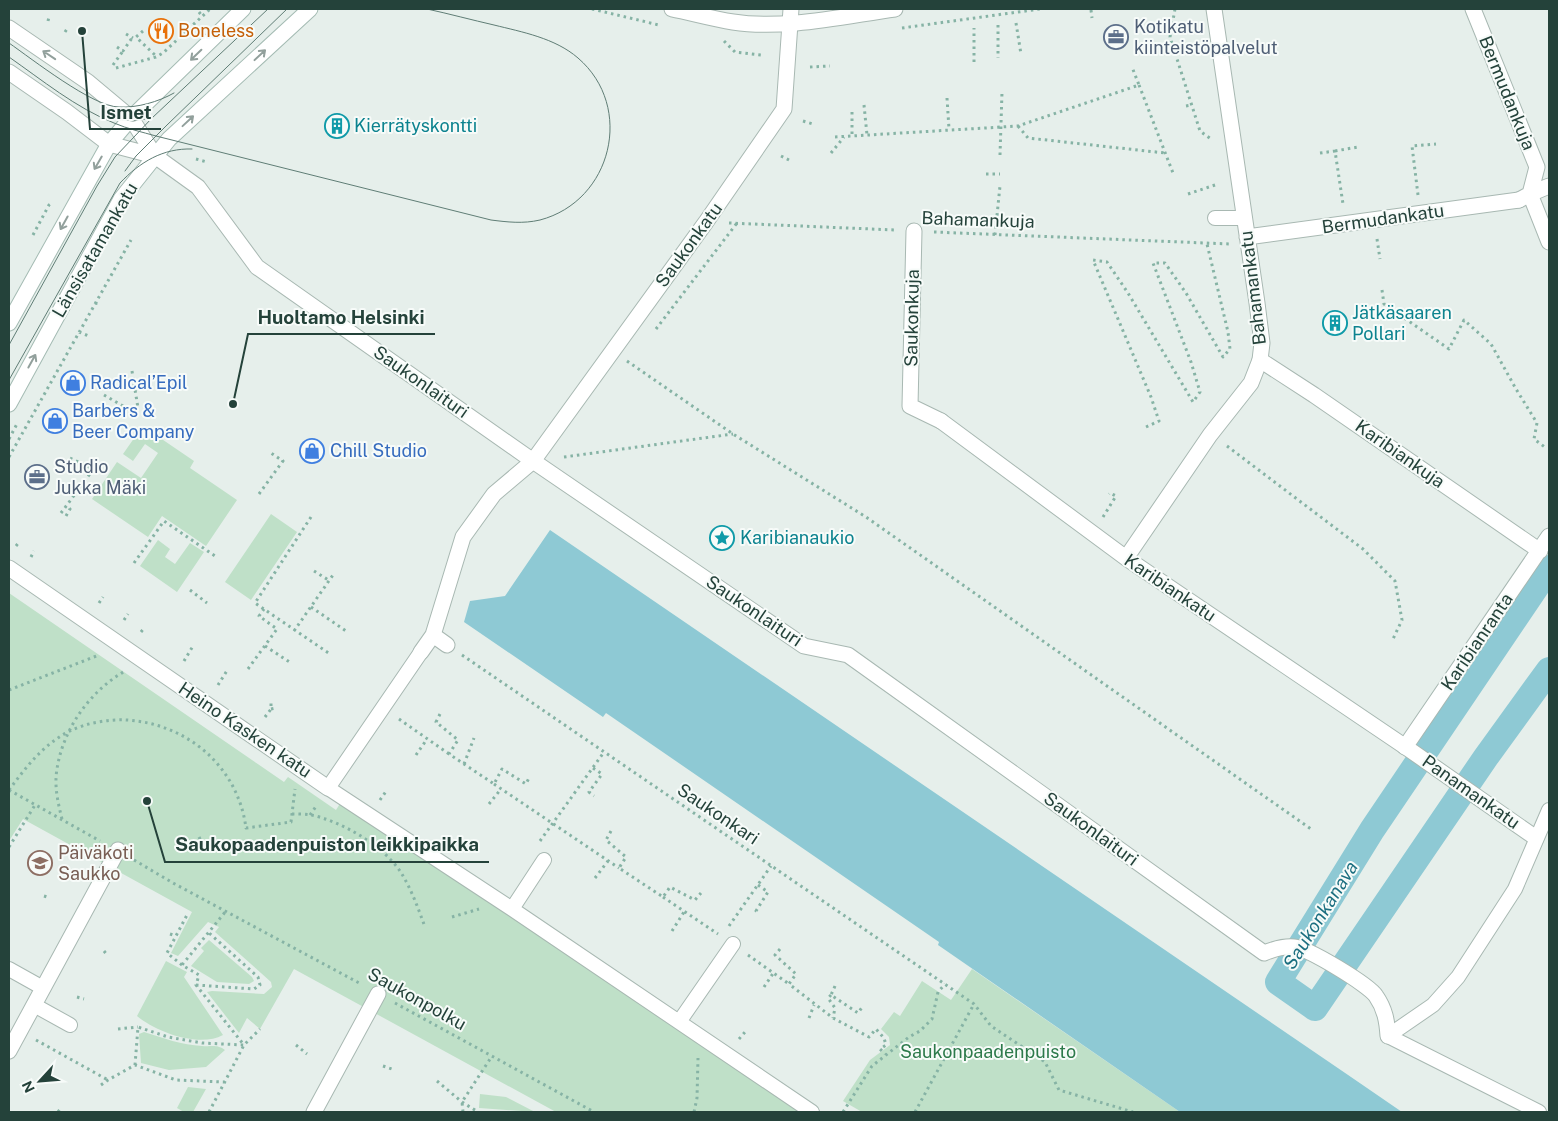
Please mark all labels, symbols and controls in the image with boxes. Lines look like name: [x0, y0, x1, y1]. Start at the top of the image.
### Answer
place label: Kotikatu kiinteistöpalvelut: [1134, 16, 1278, 58]
restaurant icon: Boneless: [148, 18, 174, 44]
place label: Boneless: [178, 20, 254, 41]
office icon: Kotikatu kiinteistöpalvelut: [1103, 24, 1129, 50]
street label: Bermudankuja: [1475, 33, 1540, 153]
one-way arrow: [189, 49, 202, 61]
one-way arrow: [254, 49, 267, 61]
one-way arrow: [42, 50, 56, 60]
callout: Ismet: [90, 95, 161, 129]
text: Ismet: [100, 101, 152, 123]
building icon: Kierrätyskontti: [324, 113, 350, 139]
one-way arrow: [182, 115, 195, 127]
place label: Kierrätyskontti: [354, 115, 477, 136]
one-way arrow: [93, 155, 103, 170]
street label: Länsisatamankatu: [47, 179, 142, 321]
street label: Saukonkatu: [651, 198, 726, 291]
street label: Bermudankatu: [1320, 200, 1445, 237]
street label: Bahamankuja: [921, 207, 1035, 232]
one-way arrow: [59, 216, 69, 231]
street label: Bahamankatu: [1235, 230, 1270, 346]
street label: Saukonkuja: [900, 269, 923, 367]
callout: Huoltamo Helsinki: [248, 300, 435, 334]
place label: Jätkäsaaren Pollari: [1352, 302, 1452, 344]
text: Huoltamo Helsinki: [257, 306, 425, 328]
building icon: Jätkäsaaren Pollari: [1322, 310, 1348, 336]
street label: Saukonlaituri: [370, 341, 473, 422]
one-way arrow: [28, 354, 37, 369]
shop icon: Radical’Epil: [60, 370, 86, 396]
place label: Radical’Epil: [90, 372, 188, 393]
place label: Barbers & Beer Company: [72, 400, 195, 442]
shop icon: Barbers & Beer Company: [42, 408, 68, 434]
street label: Karibiankuja: [1352, 415, 1449, 492]
shop icon: Chill Studio: [299, 438, 325, 464]
place label: Chill Studio: [330, 440, 427, 461]
place label: Studio Jukka Mäki: [54, 456, 146, 498]
office icon: Studio Jukka Mäki: [24, 464, 50, 490]
place icon: Karibianaukio: [709, 525, 735, 551]
place label: Karibianaukio: [740, 527, 854, 548]
street label: Karibiankatu: [1120, 549, 1220, 626]
street label: Saukonlaituri: [702, 571, 806, 650]
street label: Karibianranta: [1436, 589, 1517, 694]
street label: Heino Kasken katu: [175, 677, 316, 782]
street label: Panamankatu: [1418, 750, 1524, 833]
street label: Saukonkari: [673, 779, 763, 849]
street label: Saukonlaituri: [1040, 787, 1143, 870]
callout: Saukopaadenpuiston leikkipaikka: [165, 828, 489, 862]
text: Saukopaadenpuiston leikkipaikka: [175, 833, 479, 855]
place label: Päiväkoti Saukko: [58, 842, 133, 884]
school or university icon: Päiväkoti Saukko: [27, 850, 53, 876]
water label: Saukonkanava: [1278, 857, 1362, 973]
street label: Saukonpolku: [364, 963, 470, 1034]
park label: Saukonpaadenpuisto: [900, 1041, 1076, 1062]
north arrow: [15, 1056, 65, 1106]
text: N: [19, 1078, 38, 1095]

